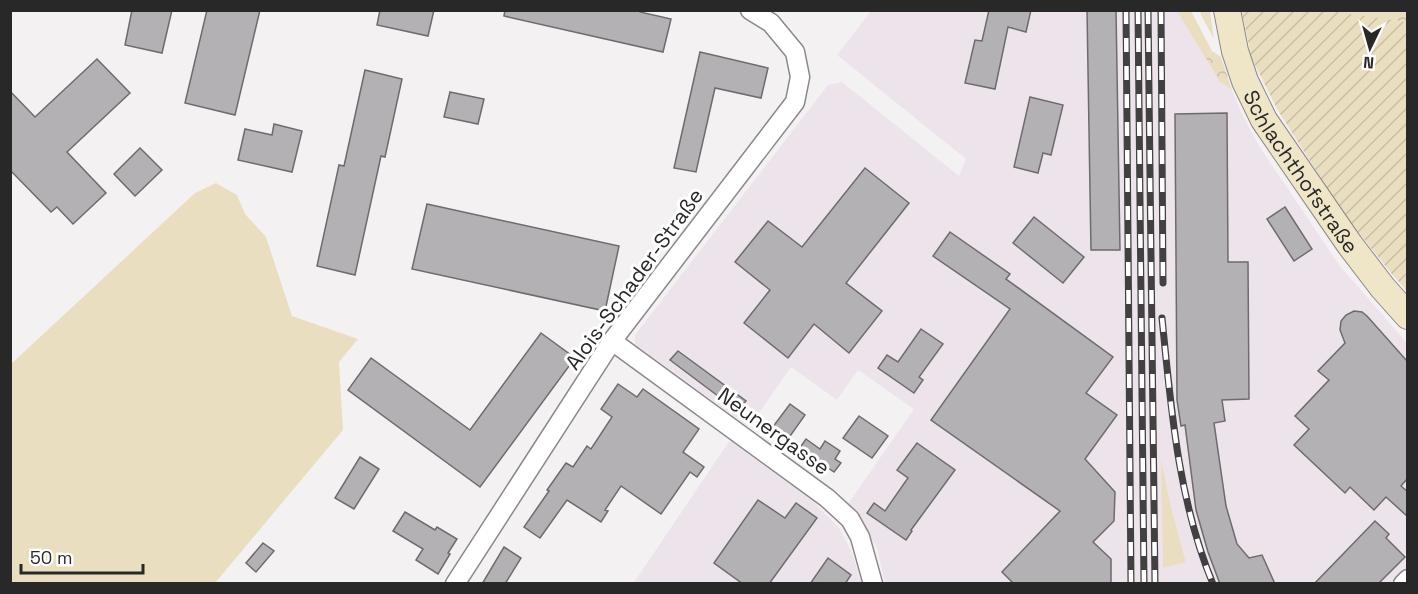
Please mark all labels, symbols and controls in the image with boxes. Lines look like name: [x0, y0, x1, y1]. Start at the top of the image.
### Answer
north arrow: [1340, 18, 1400, 78]
text: N: [1362, 52, 1375, 73]
street label: Schlachthofstraße: [1238, 85, 1365, 259]
street label: Alois-Schader-Straße: [559, 183, 709, 375]
street label: Neunergasse: [713, 381, 835, 481]
scale bar: [21, 537, 142, 575]
text: 50 m: [30, 546, 72, 569]

